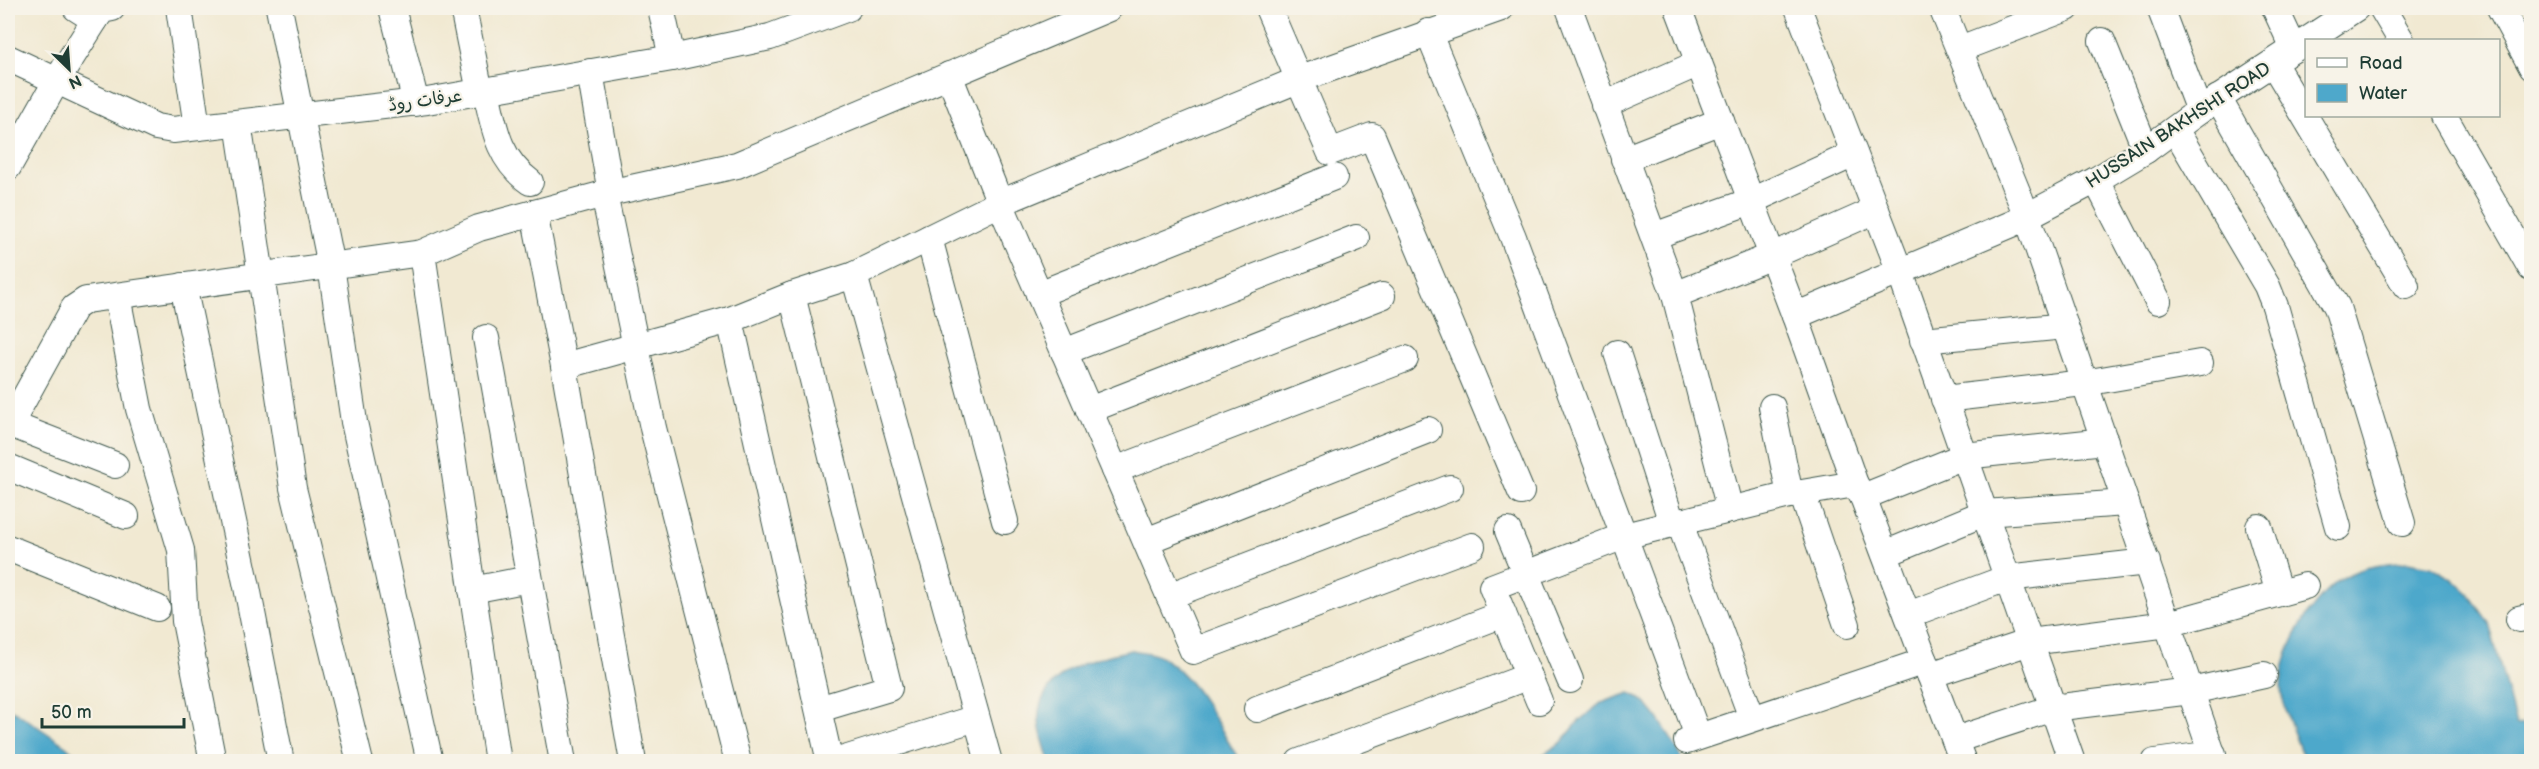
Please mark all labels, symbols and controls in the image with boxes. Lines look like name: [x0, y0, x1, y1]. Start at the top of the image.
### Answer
north arrow: [39, 39, 99, 99]
legend: [2305, 39, 2500, 117]
text: Road: [2359, 53, 2403, 74]
street label: HUSSAIN BAKHSHI ROAD: [2082, 58, 2274, 193]
text: N: [65, 70, 84, 92]
text: Water: [2359, 83, 2407, 104]
street label: عرفات روڈ: [387, 85, 463, 116]
scale bar: [42, 691, 184, 729]
text: 50 m: [51, 702, 92, 723]

